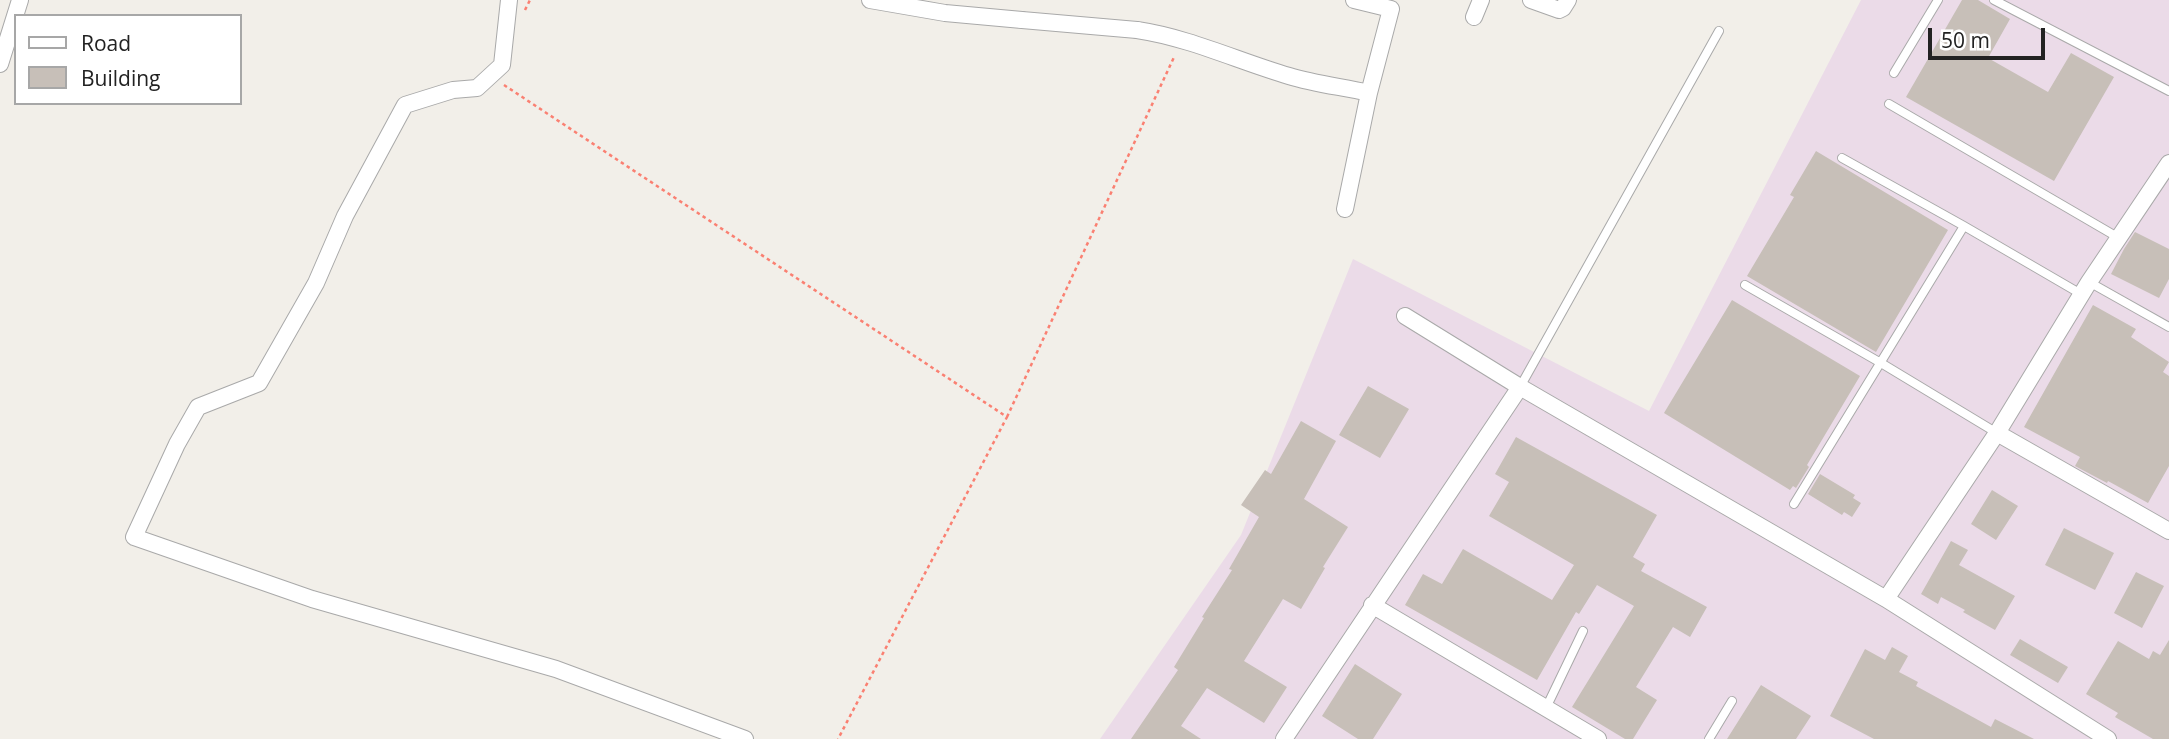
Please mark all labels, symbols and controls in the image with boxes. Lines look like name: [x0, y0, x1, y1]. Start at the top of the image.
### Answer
legend: [14, 14, 242, 105]
scale bar: [1931, 14, 2048, 58]
text: 50 m: [1941, 26, 1990, 54]
text: Road: [81, 29, 131, 57]
text: Building: [81, 64, 160, 92]

